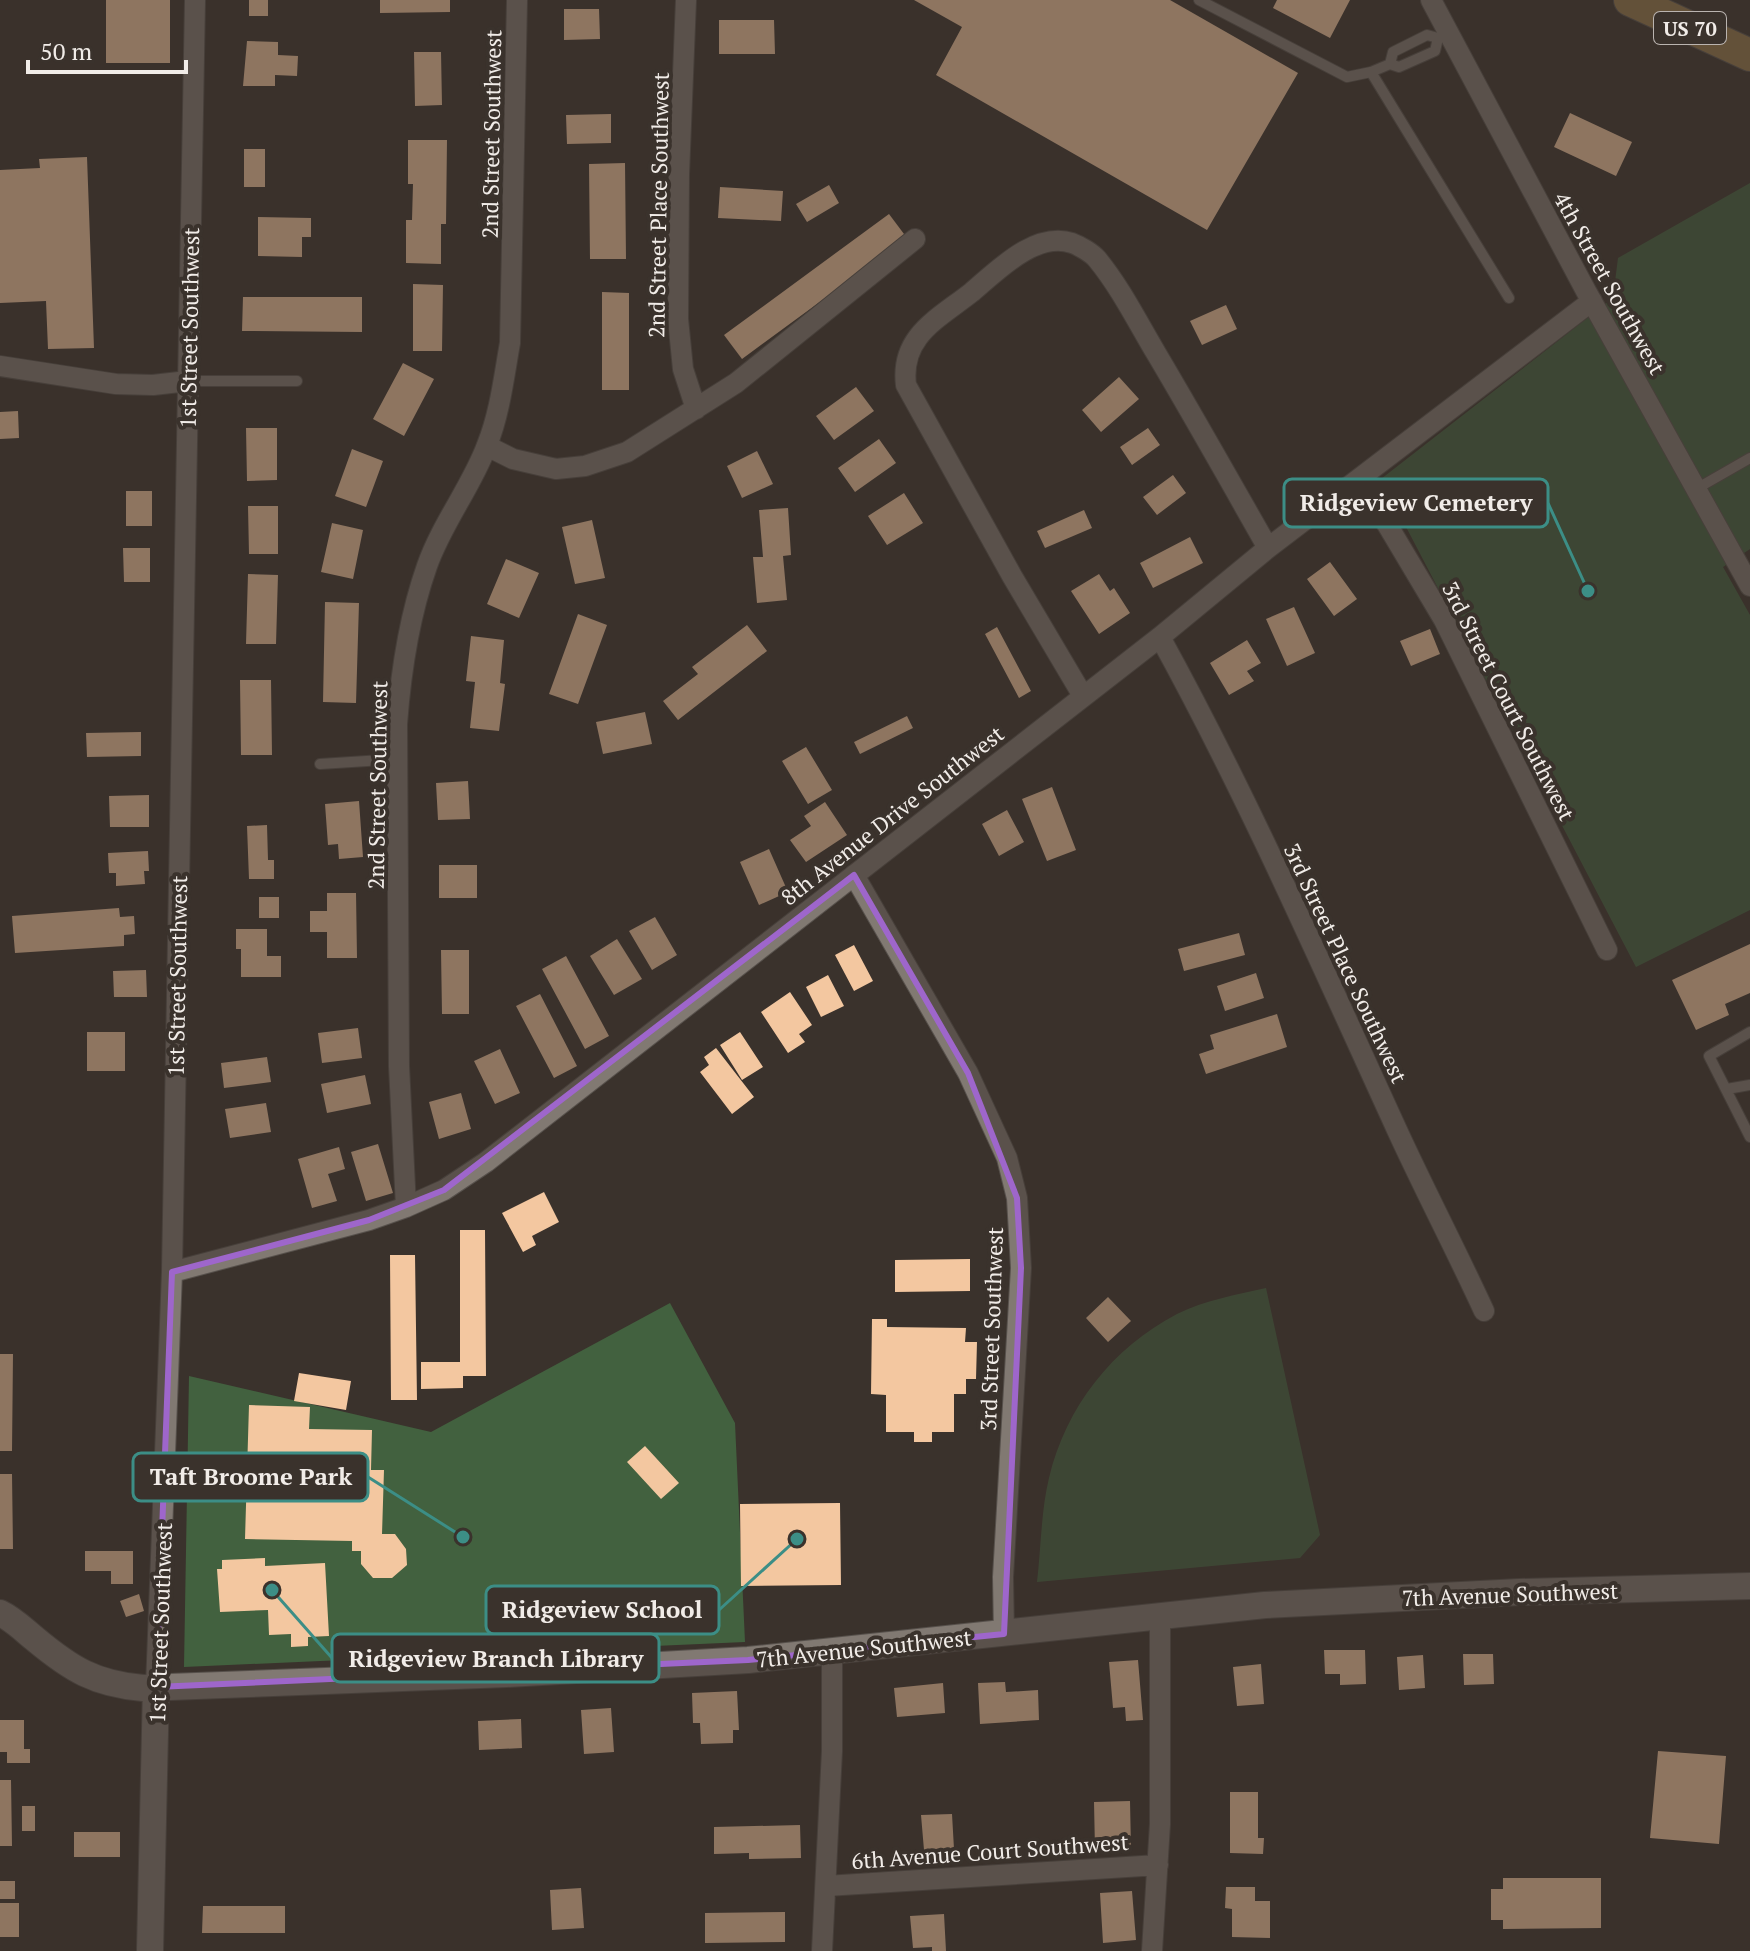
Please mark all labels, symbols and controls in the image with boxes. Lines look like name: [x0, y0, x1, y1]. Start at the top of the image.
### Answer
road number: US 70: [1654, 12, 1726, 44]
scale bar: [28, 24, 186, 74]
street label: 2nd Street Southwest: [475, 29, 507, 239]
text: 50 m: [40, 35, 92, 67]
street label: 2nd Street Place Southwest: [641, 72, 675, 338]
street label: 4th Street Southwest: [1548, 187, 1672, 379]
street label: 1st Street Southwest: [173, 227, 205, 429]
callout: Ridgeview Cemetery: [1284, 479, 1548, 527]
text: Ridgeview Cemetery: [1300, 486, 1534, 518]
street label: 3rd Street Court Southwest: [1436, 577, 1582, 825]
street label: 2nd Street Southwest: [361, 680, 393, 890]
street label: 8th Avenue Drive Southwest: [775, 719, 1009, 911]
street label: 3rd Street Place Southwest: [1278, 839, 1414, 1087]
street label: 1st Street Southwest: [161, 875, 193, 1077]
street label: 3rd Street Southwest: [973, 1227, 1009, 1431]
callout: Taft Broome Park: [133, 1453, 368, 1501]
text: Taft Broome Park: [150, 1460, 352, 1492]
street label: 1st Street Southwest: [142, 1522, 178, 1724]
street label: 7th Avenue Southwest: [1401, 1576, 1619, 1612]
callout: Ridgeview School: [486, 1586, 719, 1634]
text: Ridgeview School: [502, 1593, 702, 1625]
street label: 7th Avenue Southwest: [755, 1622, 973, 1674]
callout: Ridgeview Branch Library: [332, 1634, 659, 1682]
text: Ridgeview Branch Library: [348, 1642, 645, 1674]
street label: 6th Avenue Court Southwest: [850, 1827, 1130, 1875]

